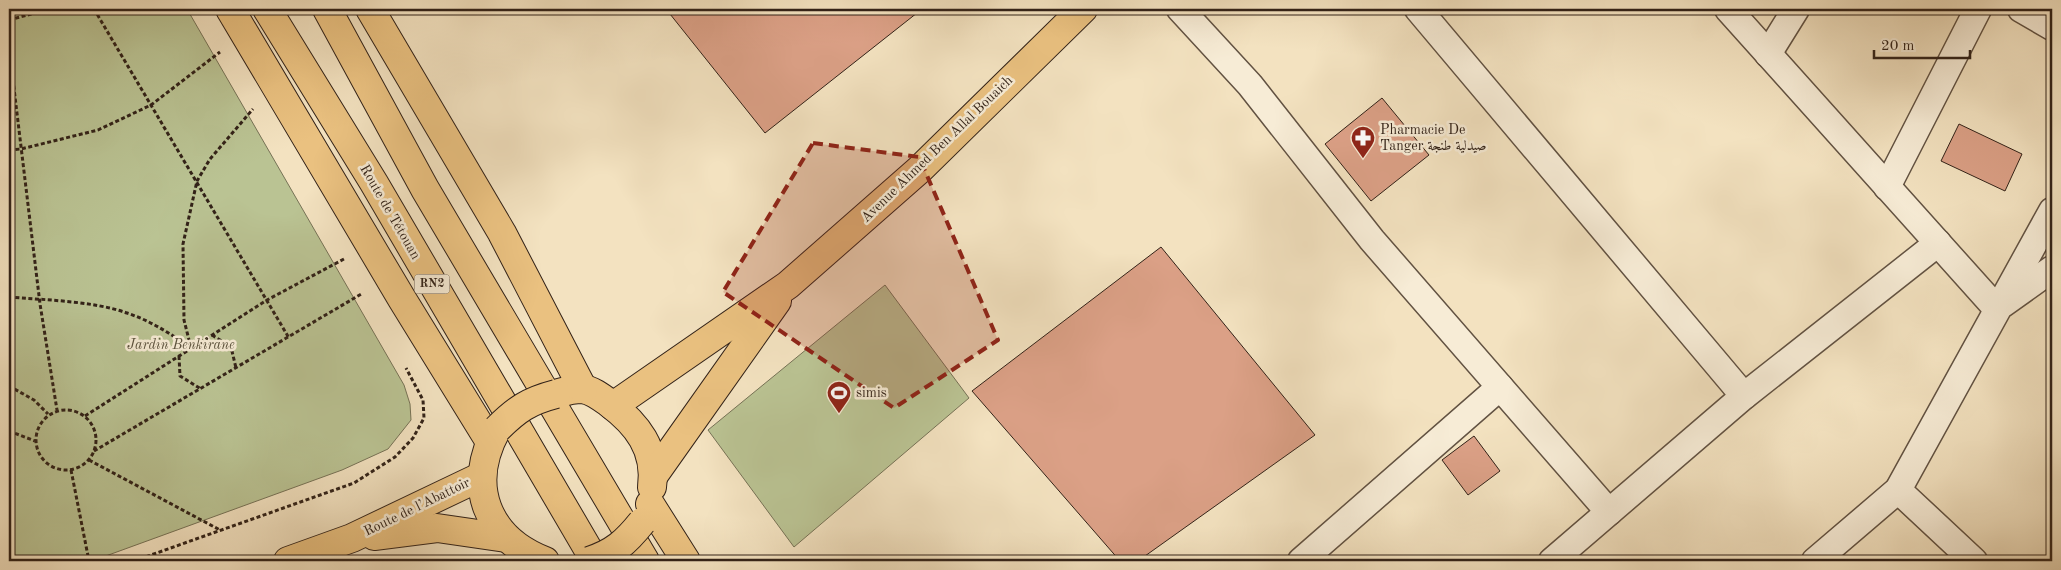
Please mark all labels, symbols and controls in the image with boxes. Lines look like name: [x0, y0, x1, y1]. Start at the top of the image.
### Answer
scale bar: [1874, 28, 1970, 60]
text: 20 m: [1881, 39, 1915, 54]
street label: Avenue Ahmed Ben Allal Bouaich: [859, 73, 1016, 225]
place label: Pharmacie De Tanger صيدلية طنجة: [1380, 123, 1486, 154]
pharmacy icon: Pharmacie De Tanger صيدلية طنجة: [1350, 125, 1376, 159]
street label: Route de Tétouan: [357, 162, 423, 262]
road number: RN2: [414, 274, 450, 294]
park label: Jardin Benkirane: [127, 338, 235, 352]
sports icon: simis: [826, 380, 852, 414]
place label: simis: [856, 386, 887, 400]
street label: Route de l’Abattoir: [362, 475, 472, 539]

